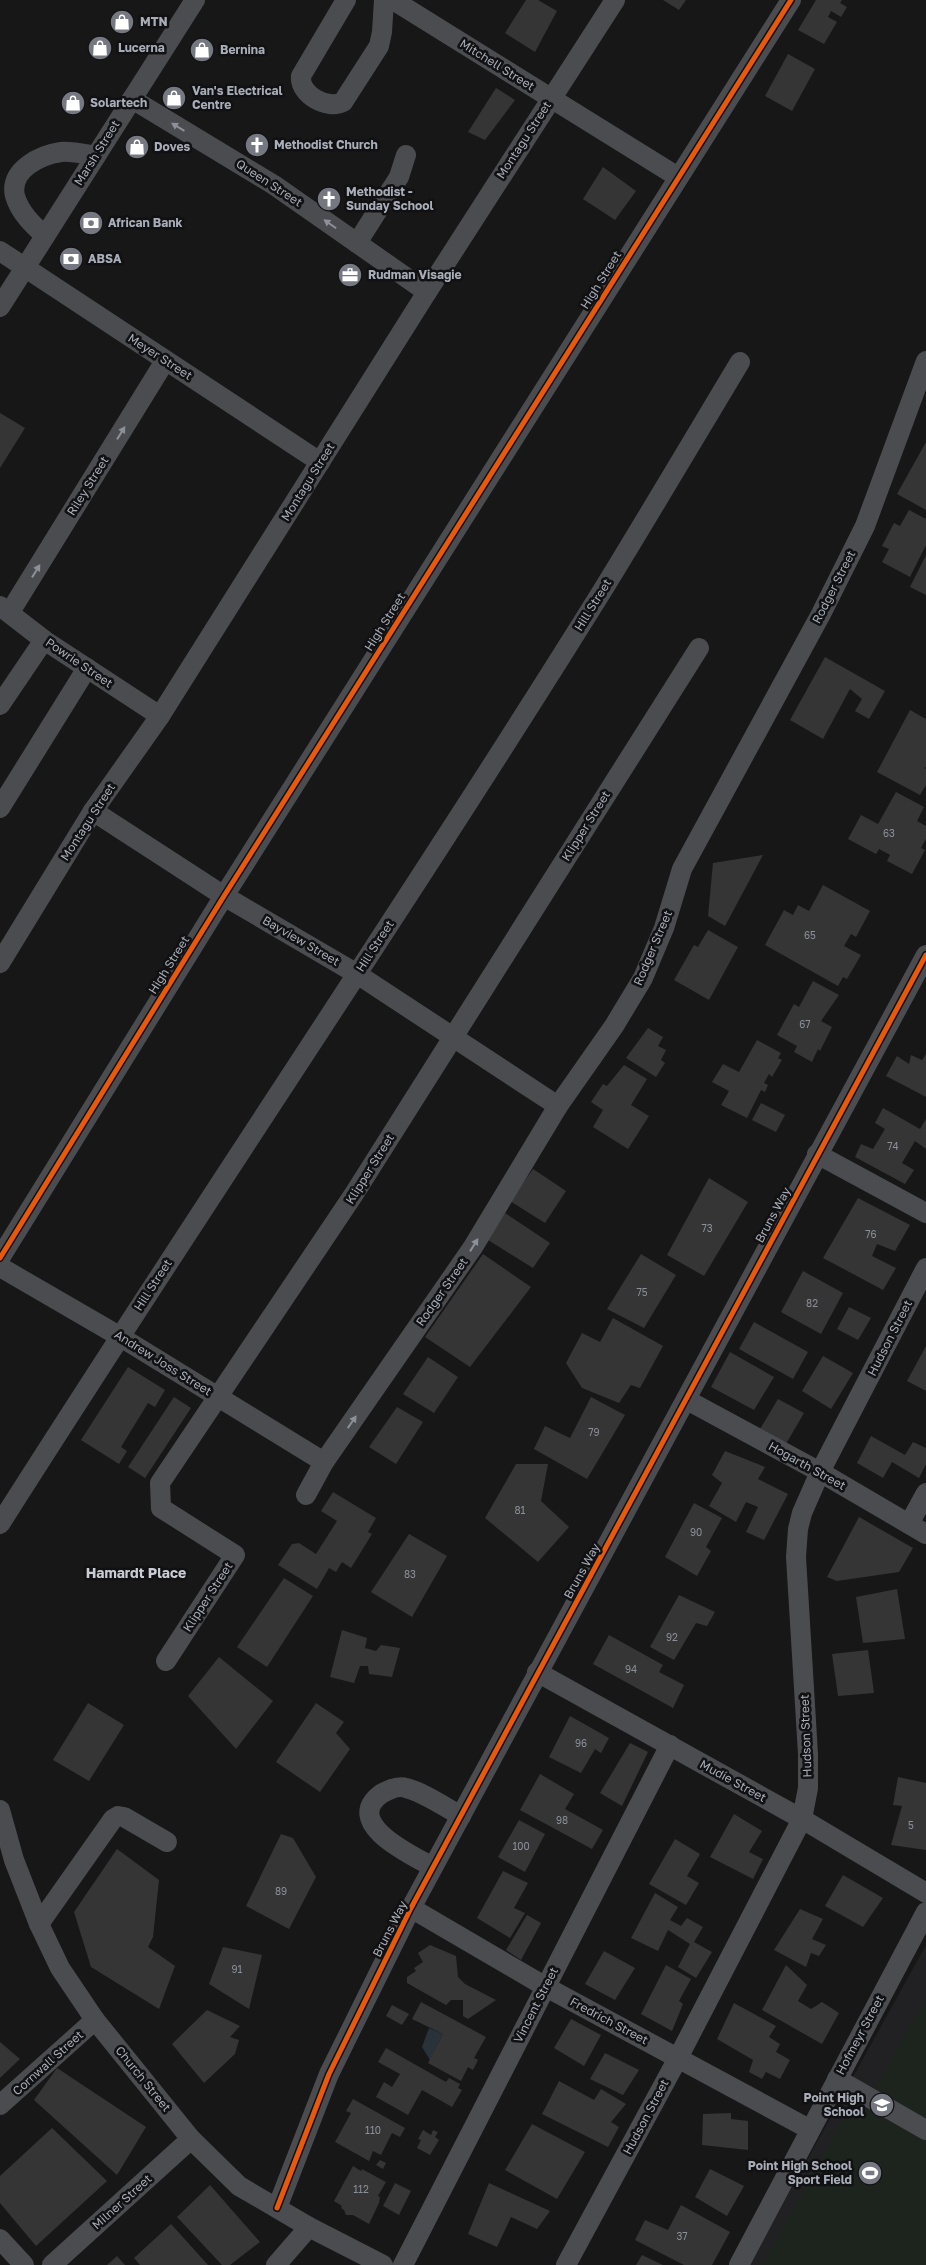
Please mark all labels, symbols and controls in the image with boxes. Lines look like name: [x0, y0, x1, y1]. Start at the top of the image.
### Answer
shop icon: MTN: [109, 9, 135, 35]
place label: MTN: [140, 14, 168, 29]
shop icon: Lucerna: [87, 35, 113, 61]
street label: Mitchell Street: [457, 36, 538, 94]
shop icon: Bernina: [189, 37, 215, 63]
place label: Lucerna: [118, 40, 165, 55]
place label: Bernina: [220, 42, 265, 57]
place label: Van's Electrical Centre: [192, 83, 283, 112]
shop icon: Van's Electrical Centre: [161, 85, 187, 111]
shop icon: Solartech: [60, 90, 86, 116]
place label: Solartech: [90, 95, 147, 110]
street label: Montagu Street: [493, 98, 554, 181]
street label: Marsh Street: [71, 117, 123, 188]
one-way arrow: [172, 122, 185, 131]
church icon: Methodist Church: [244, 132, 270, 158]
shop icon: Doves: [124, 134, 150, 160]
place label: Methodist Church: [274, 137, 378, 152]
place label: Doves: [154, 139, 191, 154]
street label: Queen Street: [233, 156, 305, 210]
place label: Methodist - Sunday School: [346, 184, 433, 213]
church icon: Methodist - Sunday School: [316, 186, 342, 212]
bank icon: African Bank: [78, 210, 104, 236]
place label: African Bank: [108, 215, 182, 230]
one-way arrow: [323, 219, 336, 229]
bank icon: ABSA: [58, 246, 84, 272]
street label: High Street: [577, 248, 624, 312]
place label: ABSA: [88, 251, 122, 266]
office icon: Rudman Visagie: [337, 262, 363, 288]
place label: Rudman Visagie: [368, 267, 462, 282]
street label: Meyer Street: [125, 330, 195, 383]
one-way arrow: [116, 426, 126, 439]
street label: Montagu Street: [277, 440, 338, 524]
street label: Riley Street: [63, 453, 112, 518]
street label: Rodger Street: [809, 547, 859, 626]
one-way arrow: [31, 564, 40, 577]
street label: Hill Street: [571, 576, 615, 634]
street label: High Street: [361, 590, 408, 654]
street label: Powrie Street: [43, 635, 116, 691]
street label: Montagu Street: [57, 780, 118, 863]
street label: Klipper Street: [558, 788, 613, 864]
house number: 63: [883, 827, 895, 839]
street label: Rodger Street: [630, 908, 675, 988]
street label: Bayview Street: [260, 912, 343, 969]
street label: Hill Street: [352, 917, 397, 974]
house number: 65: [804, 929, 816, 941]
street label: High Street: [145, 933, 192, 997]
house number: 67: [799, 1018, 811, 1030]
street label: Klipper Street: [342, 1131, 397, 1207]
house number: 74: [887, 1140, 899, 1152]
street label: Bruns Way: [752, 1184, 794, 1245]
house number: 73: [701, 1222, 713, 1234]
house number: 76: [865, 1228, 877, 1240]
one-way arrow: [469, 1238, 478, 1252]
street label: Rodger Street: [412, 1254, 471, 1329]
street label: Hill Street: [130, 1256, 175, 1313]
house number: 75: [636, 1286, 648, 1298]
house number: 82: [806, 1297, 818, 1309]
street label: Hudson Street: [864, 1297, 915, 1378]
street label: Andrew Joss Street: [112, 1327, 215, 1399]
one-way arrow: [347, 1415, 357, 1429]
house number: 79: [588, 1426, 600, 1438]
street label: Hogarth Street: [766, 1438, 849, 1493]
house number: 81: [515, 1504, 526, 1516]
house number: 90: [690, 1526, 702, 1538]
street label: Bruns Way: [560, 1540, 603, 1601]
street label: Klipper Street: [179, 1559, 236, 1634]
district label: Hamardt Place: [86, 1564, 186, 1581]
house number: 83: [404, 1568, 416, 1580]
house number: 92: [666, 1631, 678, 1643]
house number: 94: [625, 1663, 637, 1675]
street label: Hudson Street: [797, 1694, 814, 1778]
house number: 96: [575, 1737, 587, 1749]
street label: Mudie Street: [697, 1756, 769, 1805]
house number: 98: [556, 1814, 568, 1826]
house number: 5: [908, 1819, 914, 1831]
house number: 100: [512, 1840, 530, 1852]
house number: 89: [275, 1885, 287, 1897]
street label: Bruns Way: [369, 1898, 410, 1959]
house number: 91: [232, 1963, 243, 1975]
street label: Vincent Street: [510, 1964, 561, 2045]
street label: Hofmeyr Street: [832, 1992, 887, 2077]
street label: Fredrich Street: [568, 1994, 651, 2048]
street label: Cornwall Street: [9, 2027, 86, 2098]
street label: Church Street: [112, 2043, 174, 2115]
street label: Hudson Street: [619, 2076, 672, 2157]
place label: Point High School: [803, 2090, 864, 2119]
school or university icon: Point High School: [869, 2092, 895, 2118]
house number: 110: [365, 2124, 381, 2136]
place label: Point High School Sport Field: [748, 2158, 852, 2187]
sports icon: Point High School Sport Field: [857, 2160, 883, 2186]
street label: Milner Street: [89, 2171, 155, 2232]
house number: 112: [353, 2183, 369, 2195]
house number: 37: [676, 2230, 688, 2242]

